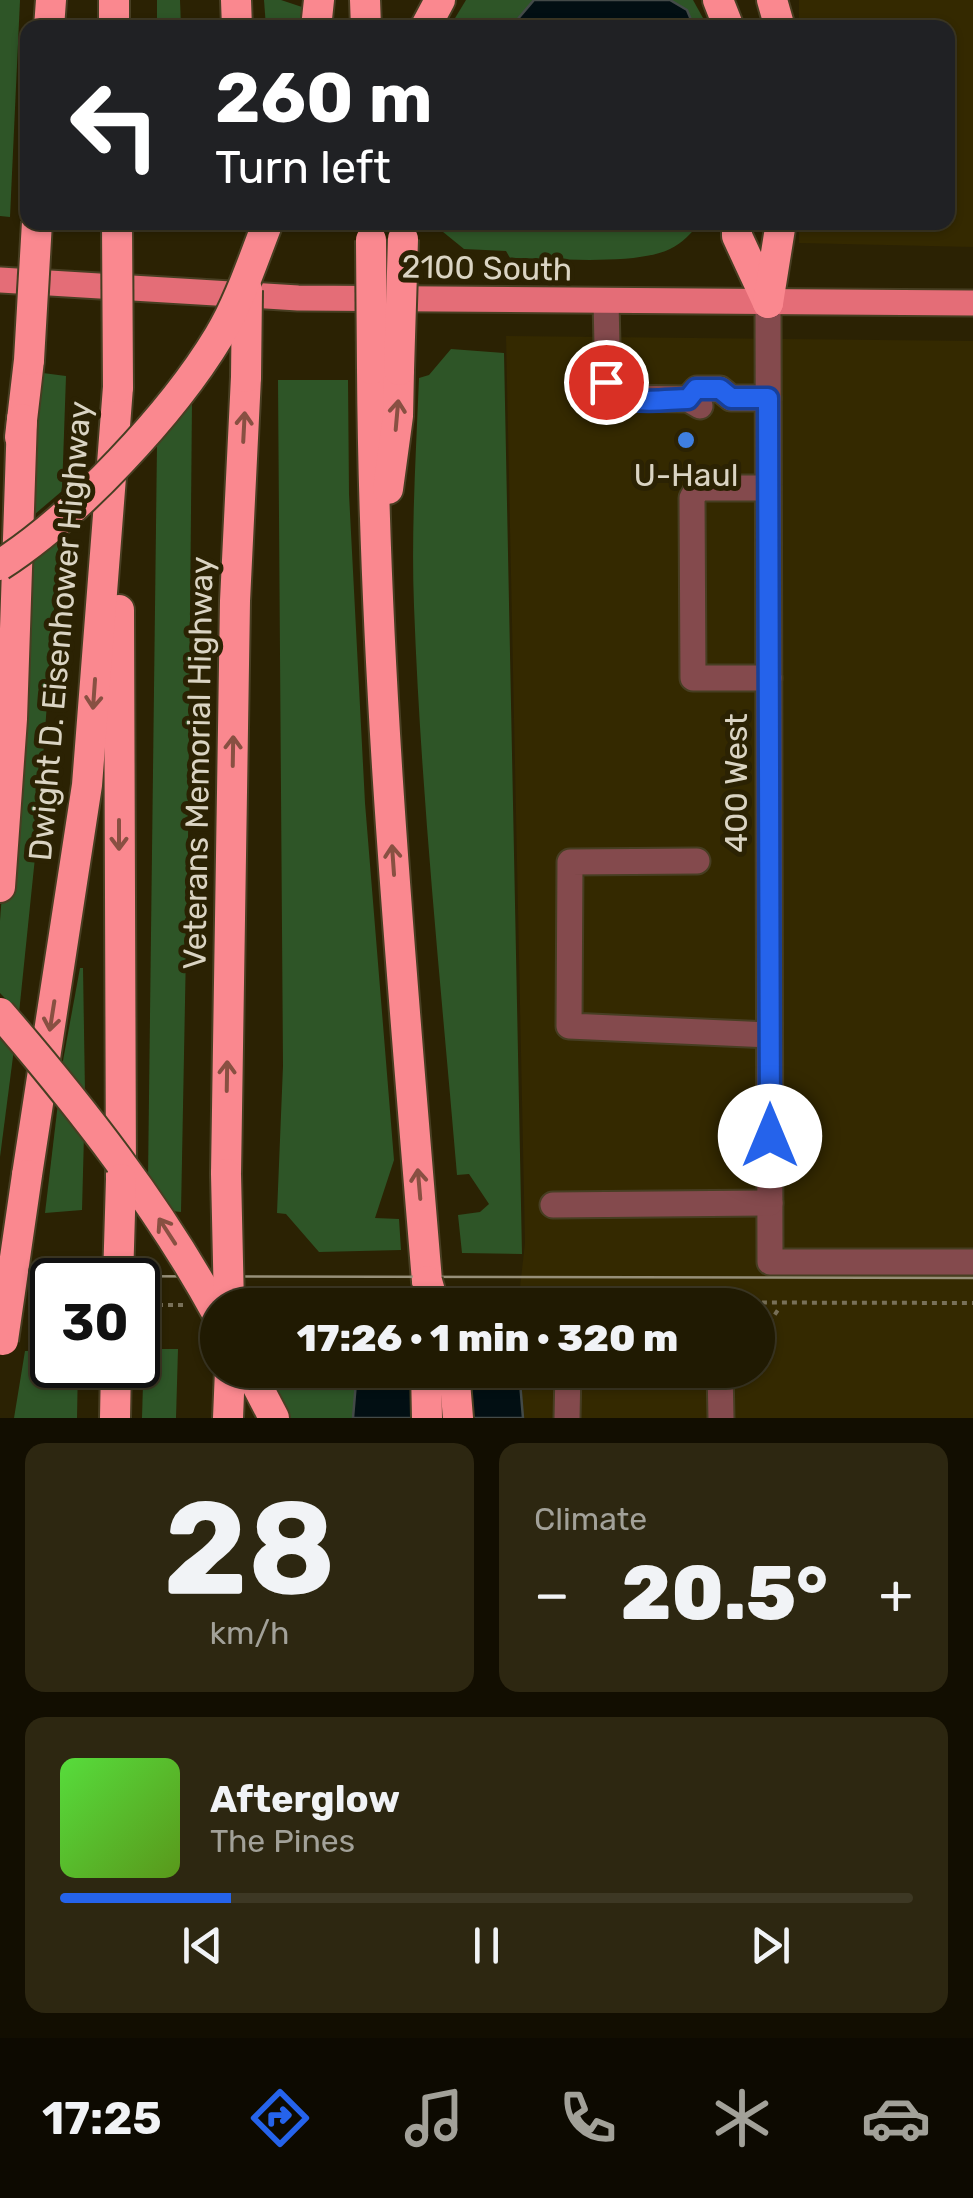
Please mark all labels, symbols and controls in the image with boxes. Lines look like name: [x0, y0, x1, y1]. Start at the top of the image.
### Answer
text: 260 m: [215, 57, 433, 140]
icon: left: [50, 60, 180, 190]
text: Turn left: [215, 141, 391, 194]
street label: 2100 South: [401, 248, 573, 288]
pin: [564, 340, 649, 425]
icon: arrive: [579, 355, 634, 410]
street label: Dwight D. Eisenhower Highway: [21, 400, 99, 862]
one-way arrow: [387, 400, 406, 432]
one-way arrow: [235, 411, 254, 443]
marker: U-Haul: [675, 429, 697, 451]
place label: U-Haul: [633, 456, 739, 494]
street label: Veterans Memorial Highway: [175, 556, 221, 970]
one-way arrow: [84, 677, 103, 709]
street label: 400 West: [717, 713, 755, 853]
one-way arrow: [224, 736, 242, 768]
one-way arrow: [110, 818, 128, 850]
one-way arrow: [383, 845, 402, 877]
one-way arrow: [42, 999, 60, 1032]
one-way arrow: [218, 1061, 237, 1093]
position arrow: [718, 1084, 822, 1188]
one-way arrow: [409, 1169, 428, 1201]
one-way arrow: [157, 1218, 178, 1246]
speed limit sign: 30: [30, 1258, 160, 1388]
text: 17:26 · 1 min · 320 m: [297, 1315, 678, 1361]
text: 28: [163, 1471, 336, 1626]
text: Climate: [534, 1500, 647, 1538]
text: 20.5°: [621, 1549, 828, 1638]
text: −: [534, 1562, 570, 1627]
text: +: [879, 1562, 913, 1627]
text: km/h: [210, 1614, 289, 1652]
text: Afterglow: [210, 1776, 400, 1822]
text: The Pines: [210, 1822, 355, 1860]
icon: previous: [175, 1918, 230, 1973]
icon: pause: [459, 1918, 514, 1973]
icon: next: [743, 1918, 798, 1973]
icon: directions: [245, 2083, 315, 2153]
icon: music: [399, 2083, 469, 2153]
icon: phone: [553, 2083, 623, 2153]
icon: climate: [707, 2083, 777, 2153]
icon: car: [861, 2083, 931, 2153]
text: 17:25: [42, 2092, 162, 2145]

